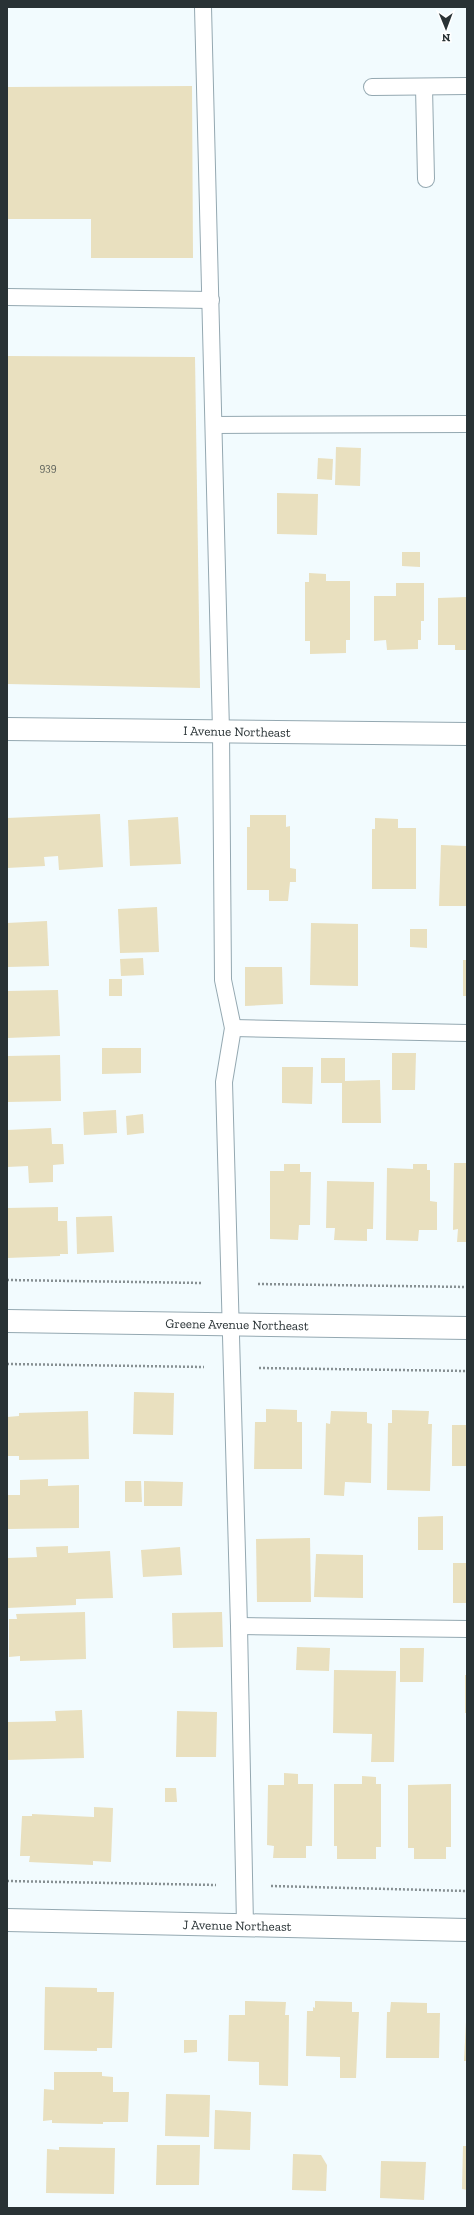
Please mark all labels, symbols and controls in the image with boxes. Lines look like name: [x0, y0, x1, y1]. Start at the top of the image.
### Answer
north arrow: [426, 8, 466, 48]
text: N: [441, 31, 450, 44]
house number: 939: [39, 461, 57, 474]
street label: I Avenue Northeast: [183, 723, 291, 740]
street label: Greene Avenue Northeast: [165, 1316, 309, 1333]
street label: J Avenue Northeast: [182, 1917, 292, 1934]

